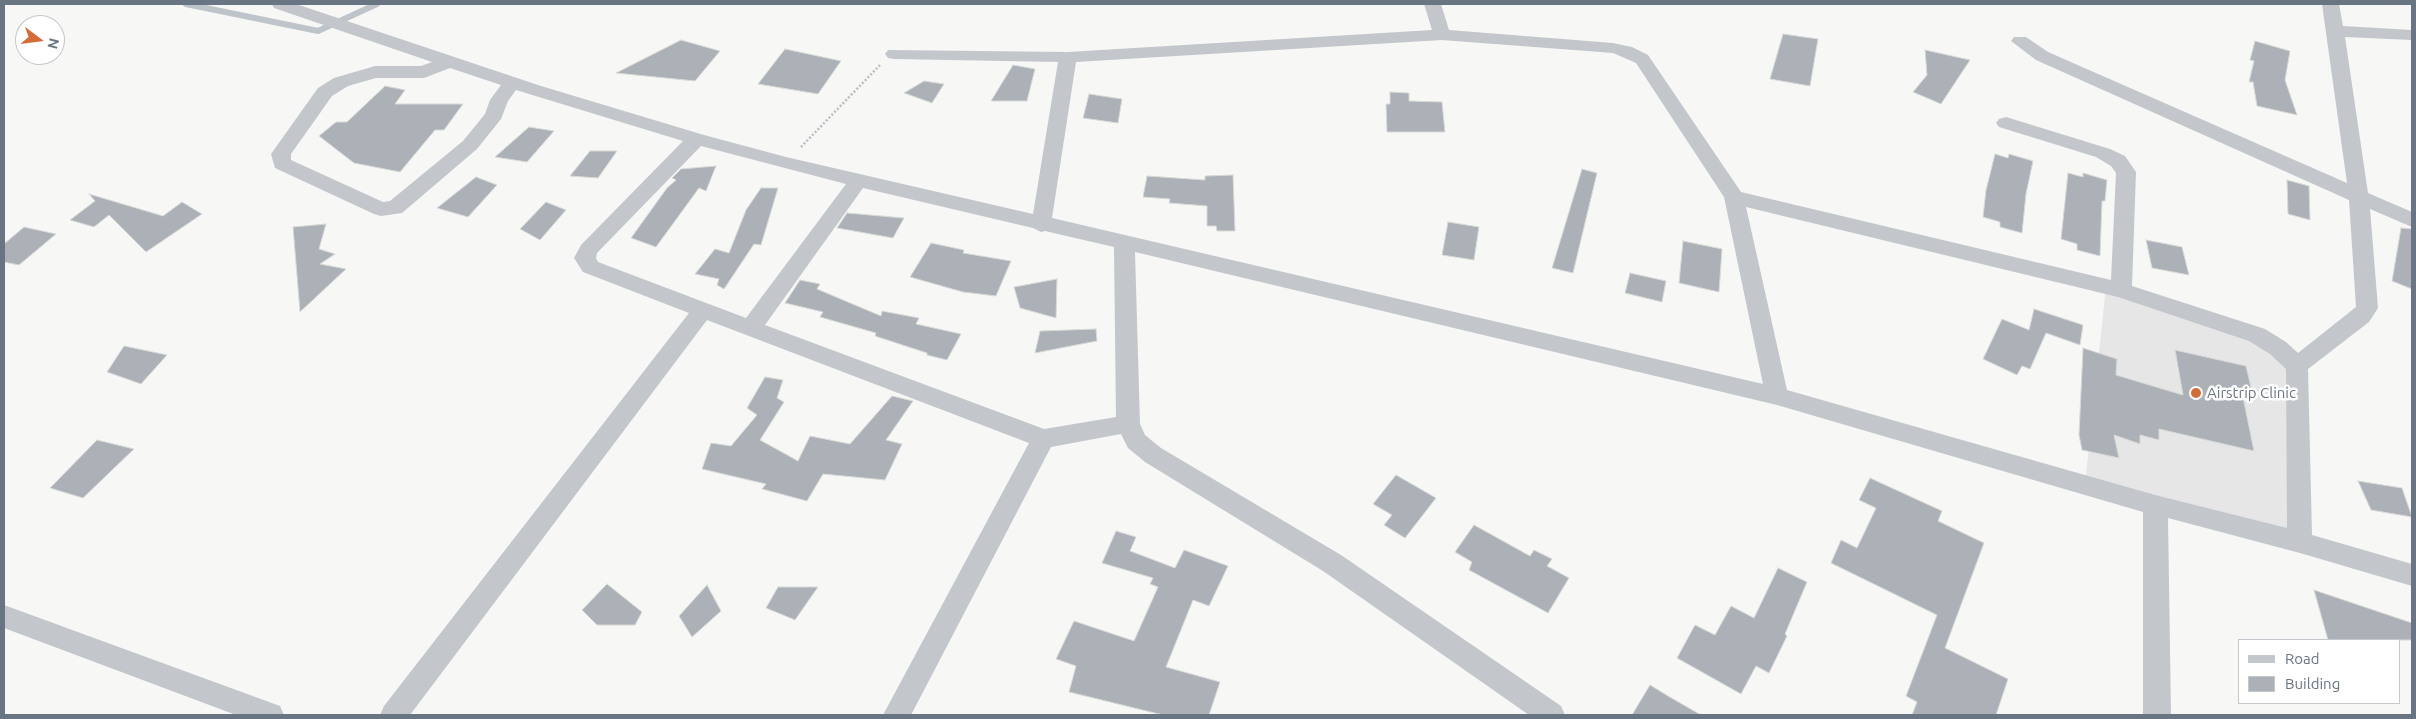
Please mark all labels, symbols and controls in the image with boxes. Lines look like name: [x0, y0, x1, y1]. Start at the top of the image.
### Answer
north arrow: [15, 15, 65, 65]
text: N: [44, 36, 63, 51]
place label: Airstrip Clinic: [2207, 384, 2296, 402]
marker: Airstrip Clinic: [2189, 386, 2203, 400]
legend: [2238, 639, 2401, 704]
text: Road: [2285, 650, 2320, 667]
text: Building: [2285, 675, 2340, 692]

